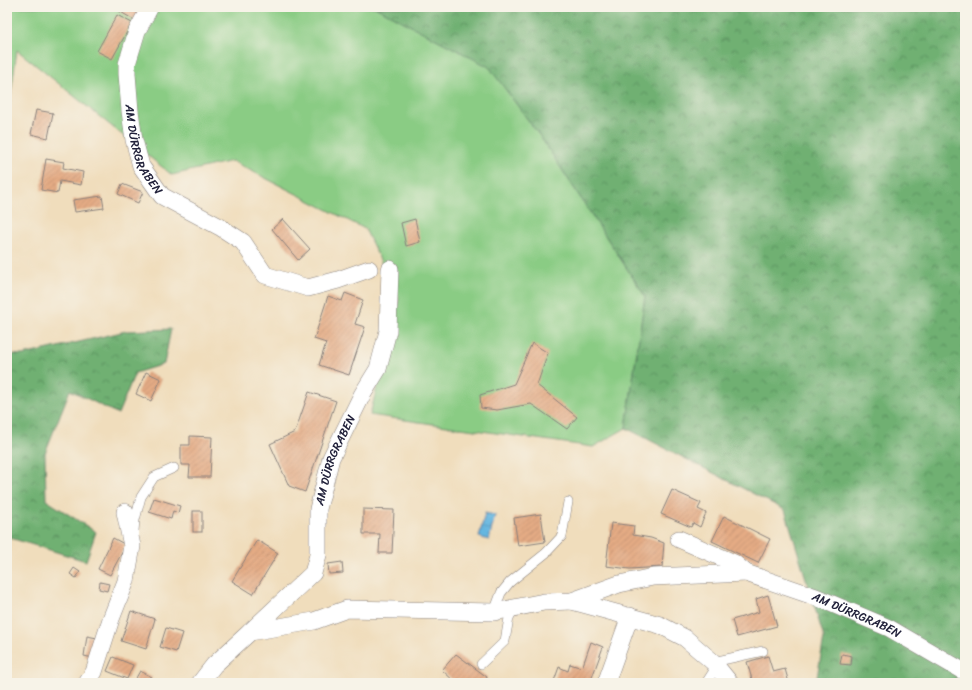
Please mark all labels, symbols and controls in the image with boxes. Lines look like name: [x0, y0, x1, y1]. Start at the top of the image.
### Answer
street label: AM DÜRRGRABEN: [118, 102, 169, 200]
street label: AM DÜRRGRABEN: [308, 410, 362, 509]
street label: AM DÜRRGRABEN: [808, 585, 906, 644]

